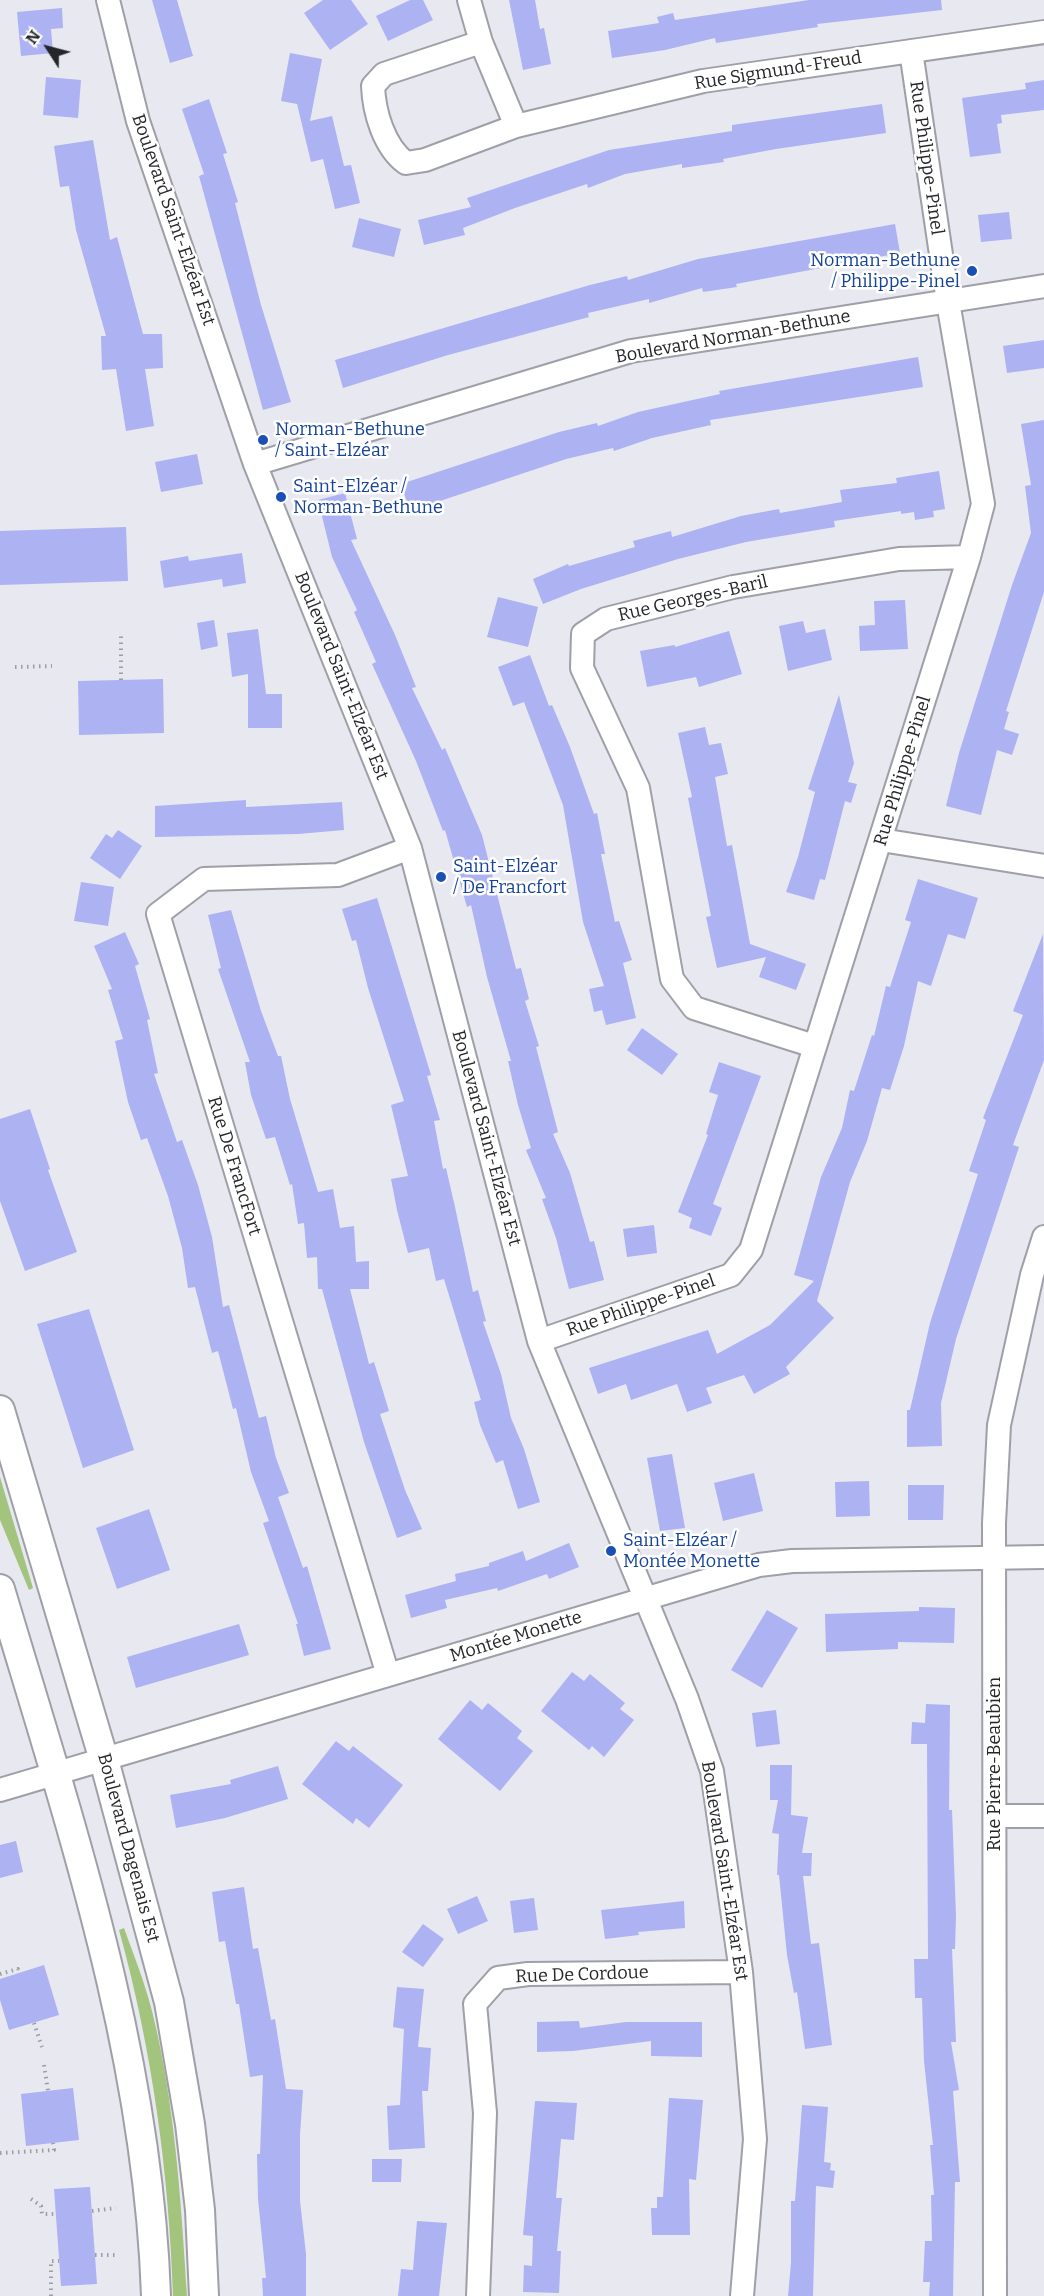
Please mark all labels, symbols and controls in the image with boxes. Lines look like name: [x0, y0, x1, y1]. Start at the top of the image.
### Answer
north arrow: [18, 18, 78, 78]
text: N: [22, 27, 44, 48]
street label: Rue Sigmund-Freud: [693, 47, 863, 95]
street label: Rue Philippe-Pinel: [904, 79, 948, 237]
street label: Boulevard Saint-Elzéar Est: [127, 111, 219, 329]
place label: Norman-Bethune / Philippe-Pinel: [810, 250, 960, 292]
marker: Norman-Bethune / Philippe-Pinel: [965, 264, 979, 278]
street label: Boulevard Norman-Bethune: [614, 306, 852, 368]
place label: Norman-Bethune / Saint-Elzéar: [275, 419, 425, 462]
marker: Norman-Bethune / Saint-Elzéar: [256, 433, 270, 447]
place label: Saint-Elzéar / Norman-Bethune: [293, 476, 443, 518]
marker: Saint-Elzéar / Norman-Bethune: [274, 490, 288, 504]
street label: Boulevard Saint-Elzéar Est: [289, 569, 393, 783]
street label: Rue Georges-Baril: [616, 571, 770, 627]
street label: Rue Philippe-Pinel: [870, 693, 936, 849]
place label: Saint-Elzéar / De Francfort: [453, 856, 567, 898]
marker: Saint-Elzéar / De Francfort: [434, 870, 448, 884]
street label: Boulevard Saint-Elzéar Est: [447, 1028, 525, 1248]
street label: Rue De FrancFort: [203, 1094, 265, 1238]
street label: Rue Philippe-Pinel: [564, 1270, 718, 1342]
place label: Saint-Elzéar / Montée Monette: [623, 1530, 760, 1572]
marker: Saint-Elzéar / Montée Monette: [604, 1544, 618, 1558]
street label: Montée Monette: [447, 1607, 585, 1667]
street label: Rue Pierre-Beaubien: [984, 1677, 1006, 1851]
street label: Boulevard Dagenais Est: [92, 1751, 164, 1945]
street label: Boulevard Saint-Elzéar Est: [696, 1759, 752, 1983]
street label: Rue De Cordoue: [515, 1962, 649, 1988]

